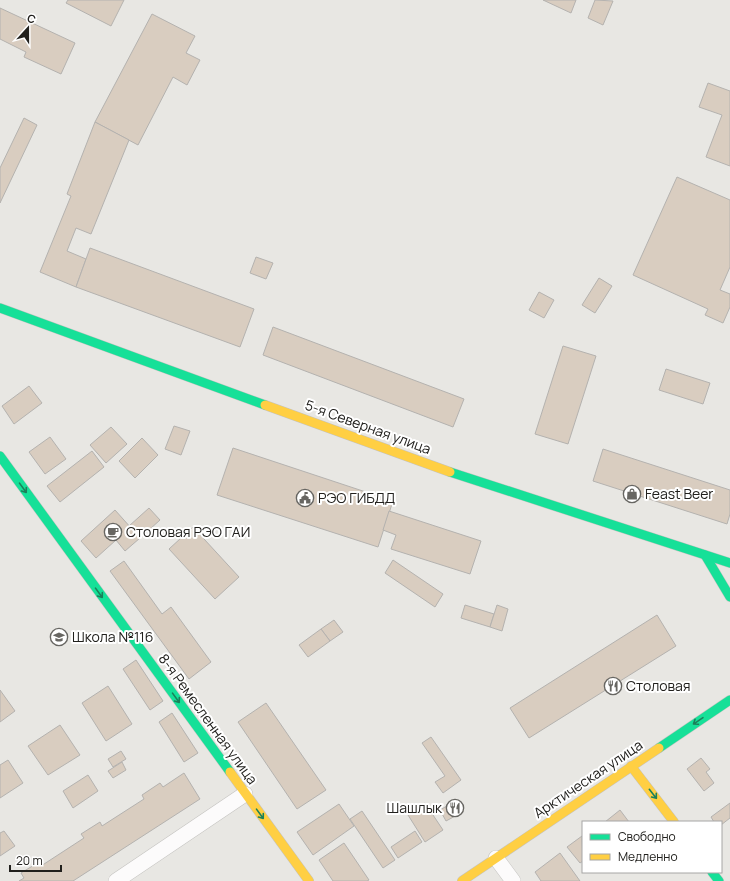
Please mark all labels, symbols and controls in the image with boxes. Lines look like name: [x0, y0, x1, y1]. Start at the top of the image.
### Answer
north arrow: [8, 8, 48, 48]
text: С: [25, 10, 38, 27]
street label: 5-я Северная улица: [303, 395, 434, 458]
one-way arrow: [19, 482, 27, 493]
shop icon: Feast Beer: [622, 484, 642, 504]
place label: Feast Beer: [645, 484, 713, 503]
public building icon: РЭО ГИБДД: [295, 488, 315, 508]
place label: РЭО ГИБДД: [318, 488, 395, 507]
cafe icon: Столовая РЭО ГАИ: [103, 522, 123, 542]
place label: Столовая РЭО ГАИ: [126, 522, 250, 541]
one-way arrow: [95, 587, 103, 598]
school or university icon: Школа №116: [49, 627, 69, 647]
place label: Школа №116: [72, 627, 154, 646]
street label: 8-я Ремесленная улица: [155, 650, 262, 788]
restaurant icon: Столовая: [603, 676, 623, 696]
place label: Столовая: [626, 676, 691, 695]
one-way arrow: [172, 692, 180, 703]
one-way arrow: [692, 718, 704, 726]
street label: Арктическая улица: [530, 735, 646, 822]
one-way arrow: [648, 789, 657, 800]
place label: Шашлык: [387, 798, 443, 817]
restaurant icon: Шашлык: [445, 798, 465, 818]
one-way arrow: [256, 809, 264, 820]
legend: [582, 821, 722, 873]
text: Свободно: [618, 828, 676, 845]
scale bar: [10, 847, 61, 873]
text: Медленно: [618, 848, 678, 865]
text: 20 m: [16, 852, 43, 869]

